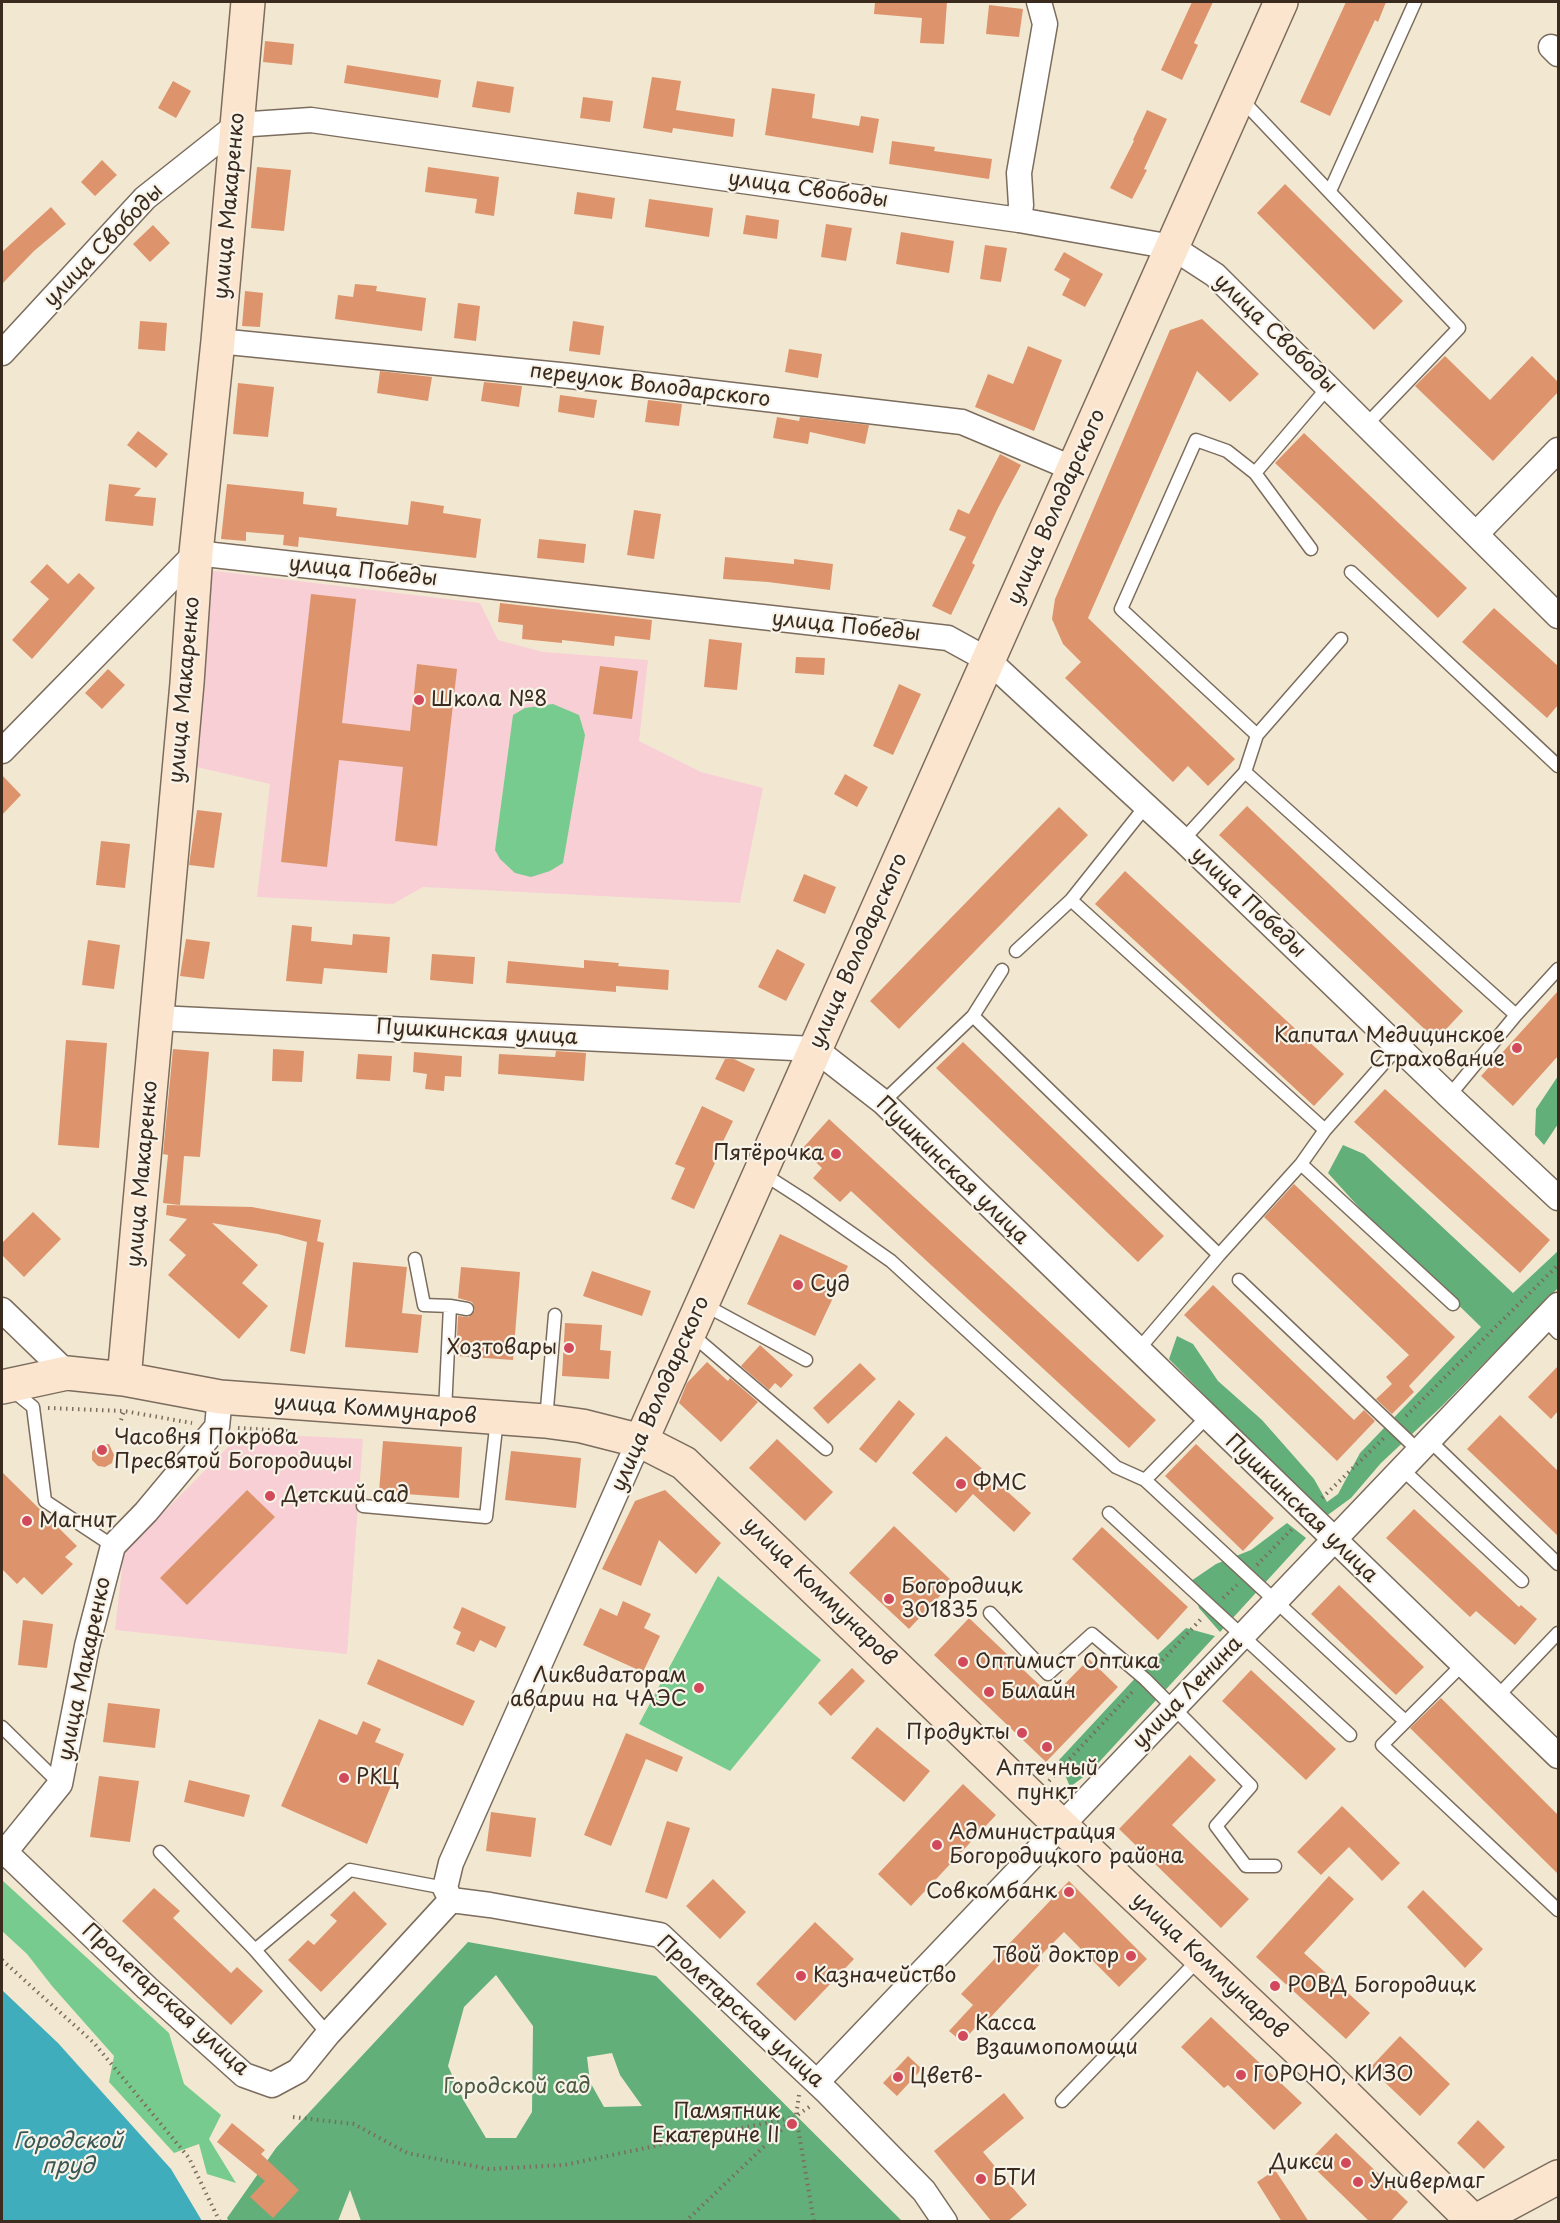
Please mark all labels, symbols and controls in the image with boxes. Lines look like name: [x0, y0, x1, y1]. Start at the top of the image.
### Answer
street label: улица Макаренко: [209, 112, 251, 300]
street label: улица Свободы: [726, 166, 890, 214]
street label: улица Свободы: [39, 179, 169, 313]
street label: улица Свободы: [1208, 269, 1342, 399]
street label: переулок Володарского: [528, 359, 772, 413]
street label: улица Володарского: [1003, 405, 1111, 609]
street label: улица Победы: [288, 552, 438, 592]
street label: улица Макаренко: [164, 596, 206, 784]
street label: улица Победы: [771, 607, 921, 647]
place label: Школа №8: [431, 687, 547, 713]
marker: Школа №8: [412, 693, 426, 707]
street label: улица Победы: [1186, 842, 1310, 964]
street label: улица Володарского: [805, 849, 913, 1053]
street label: Пушкинская улица: [375, 1015, 579, 1051]
place label: Капитал Медицинское Страхование: [1274, 1023, 1505, 1073]
marker: Капитал Медицинское Страхование: [1510, 1041, 1524, 1055]
street label: улица Макаренко: [122, 1080, 164, 1268]
street label: Пушкинская улица: [871, 1092, 1033, 1250]
place label: Пятёрочка: [713, 1141, 824, 1167]
marker: Пятёрочка: [829, 1147, 843, 1161]
place label: Суд: [810, 1272, 850, 1298]
marker: Суд: [791, 1278, 805, 1292]
street label: улица Володарского: [607, 1292, 715, 1496]
place label: Хозтовары: [447, 1335, 557, 1361]
marker: Хозтовары: [562, 1341, 576, 1355]
street label: улица Коммунаров: [273, 1390, 477, 1430]
place label: Часовня Покрова Пресвятой Богородицы: [114, 1425, 352, 1475]
street label: Пушкинская улица: [1220, 1430, 1382, 1588]
marker: Часовня Покрова Пресвятой Богородицы: [95, 1443, 109, 1457]
place label: ФМС: [973, 1471, 1027, 1497]
marker: ФМС: [954, 1477, 968, 1491]
place label: Детский сад: [282, 1483, 409, 1509]
marker: Детский сад: [263, 1489, 277, 1503]
place label: Магнит: [39, 1508, 116, 1534]
street label: улица Коммунаров: [737, 1512, 901, 1672]
marker: Магнит: [20, 1514, 34, 1528]
place label: Богородицк 301835: [901, 1574, 1023, 1624]
street label: улица Макаренко: [53, 1575, 117, 1763]
marker: Богородицк 301835: [882, 1592, 896, 1606]
street label: улица Ленина: [1128, 1631, 1248, 1755]
place label: Оптимист Оптика: [975, 1649, 1160, 1675]
marker: Оптимист Оптика: [956, 1655, 970, 1669]
place label: Ликвидаторам аварии на ЧАЭС: [510, 1663, 687, 1713]
place label: Билайн: [1001, 1679, 1076, 1705]
marker: Ликвидаторам аварии на ЧАЭС: [692, 1681, 706, 1695]
marker: Билайн: [982, 1685, 996, 1699]
place label: Продукты: [906, 1720, 1010, 1746]
marker: Продукты: [1015, 1726, 1029, 1740]
marker: Аптечный пункт: [1040, 1740, 1054, 1754]
place label: Аптечный пункт: [996, 1756, 1098, 1806]
place label: РКЦ: [356, 1765, 399, 1791]
marker: РКЦ: [337, 1771, 351, 1785]
place label: Администрация Богородицкого района: [949, 1820, 1184, 1870]
marker: Администрация Богородицкого района: [930, 1838, 944, 1852]
place label: Совкомбанк: [926, 1879, 1057, 1905]
marker: Совкомбанк: [1062, 1885, 1076, 1899]
street label: улица Коммунаров: [1126, 1887, 1292, 2045]
street label: Пролетарская улица: [76, 1919, 254, 2081]
street label: Пролетарская улица: [651, 1931, 829, 2093]
place label: Твой доктор: [992, 1943, 1119, 1969]
marker: Твой доктор: [1124, 1949, 1138, 1963]
place label: Казначейство: [813, 1963, 956, 1989]
marker: Казначейство: [794, 1969, 808, 1983]
place label: РОВД Богородицк: [1287, 1973, 1476, 1999]
marker: РОВД Богородицк: [1268, 1979, 1282, 1993]
place label: Касса Взаимопомощи: [975, 2011, 1138, 2061]
marker: Касса Взаимопомощи: [956, 2029, 970, 2043]
place label: ГОРОНО, КИЗО: [1253, 2062, 1414, 2088]
place label: Цветв-: [910, 2064, 983, 2090]
marker: ГОРОНО, КИЗО: [1234, 2068, 1248, 2082]
marker: Цветв-: [891, 2070, 905, 2084]
park label: Городской сад: [443, 2074, 591, 2100]
place label: Памятник Екатерине II: [652, 2099, 780, 2149]
marker: Памятник Екатерине II: [785, 2117, 799, 2131]
water label: Городской пруд: [13, 2129, 123, 2180]
place label: Дикси: [1270, 2150, 1334, 2176]
marker: Дикси: [1339, 2156, 1353, 2170]
place label: БТИ: [993, 2166, 1037, 2192]
place label: Универмаг: [1370, 2169, 1484, 2195]
marker: БТИ: [974, 2172, 988, 2186]
marker: Универмаг: [1351, 2175, 1365, 2189]

